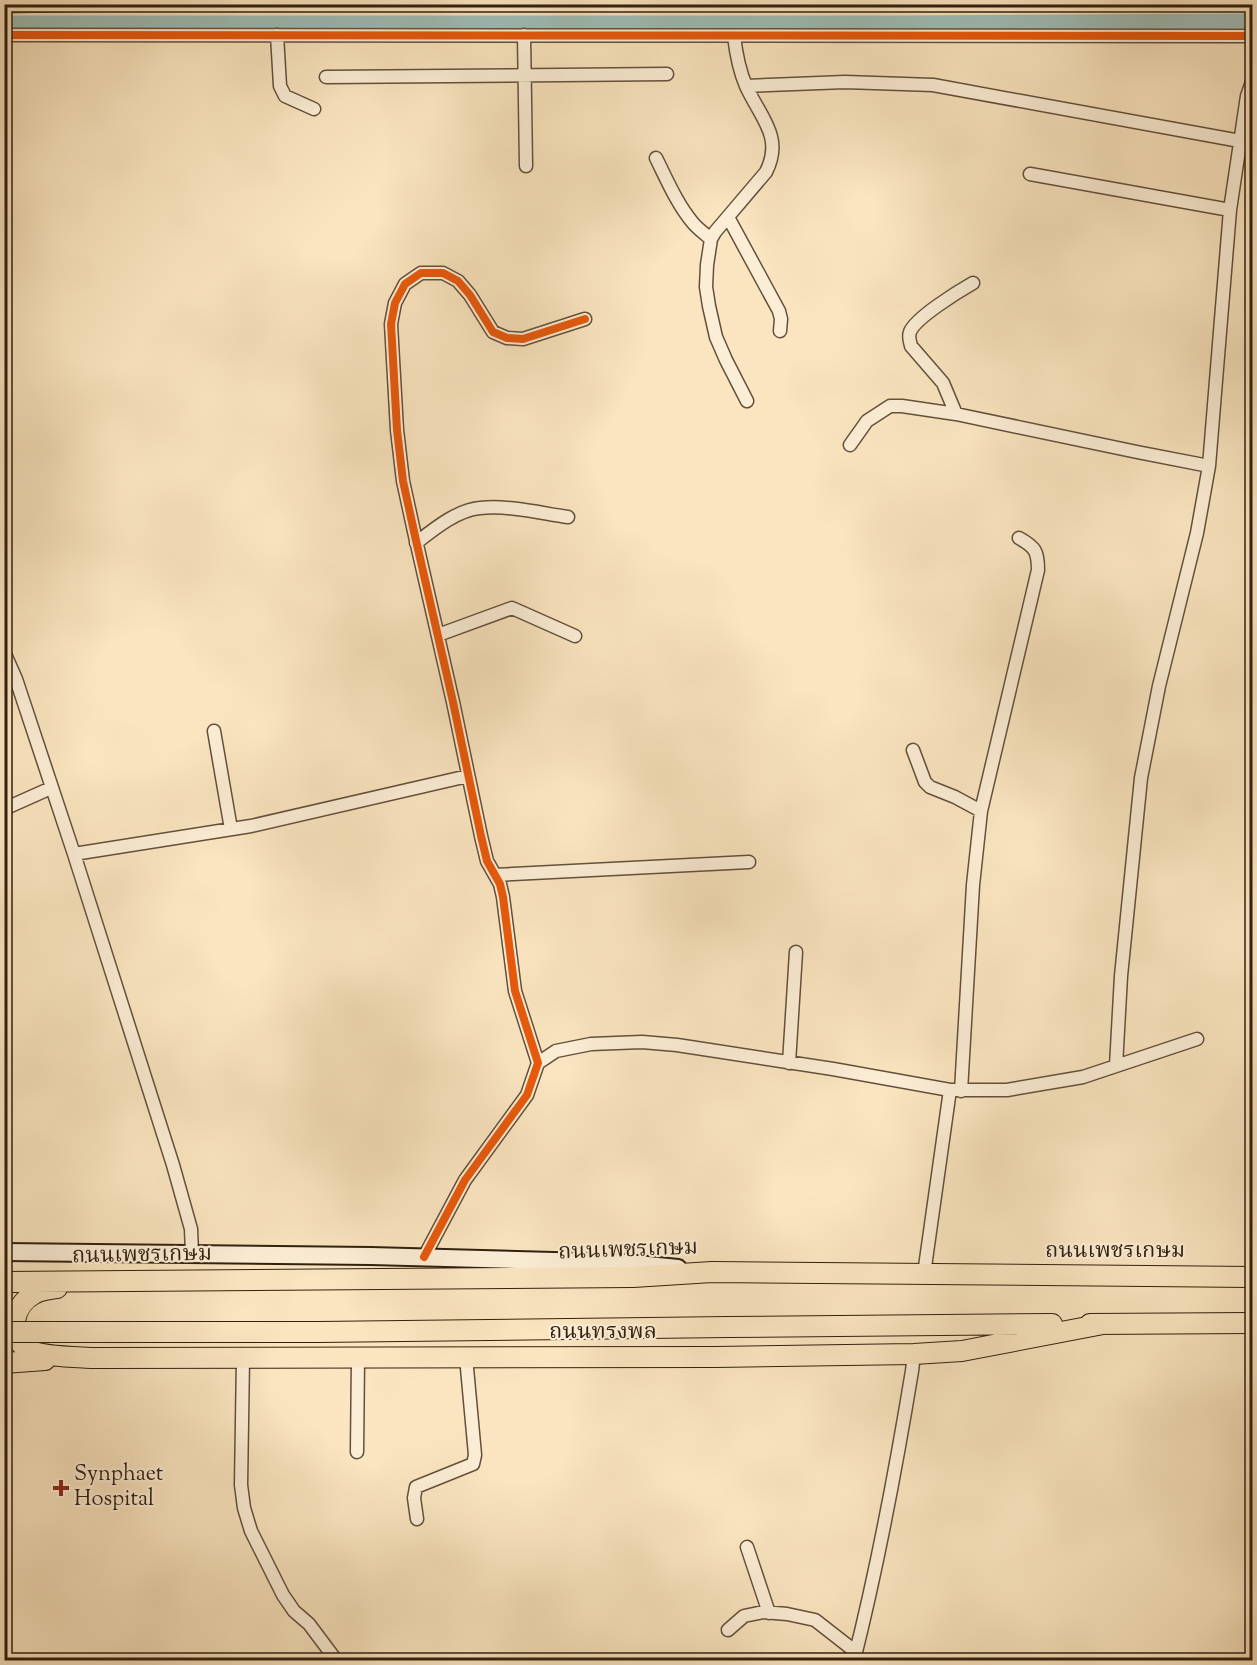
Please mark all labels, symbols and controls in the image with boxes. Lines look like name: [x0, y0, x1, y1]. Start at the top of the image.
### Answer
street label: ถนนเพชรเกษม: [557, 1233, 699, 1269]
street label: ถนนเพชรเกษม: [1045, 1236, 1185, 1268]
street label: ถนนเพชรเกษม: [72, 1239, 212, 1273]
street label: ถนนทรงพล: [549, 1317, 657, 1349]
place label: Synphaet Hospital: [74, 1459, 164, 1516]
marker: Synphaet Hospital: [52, 1479, 70, 1497]

